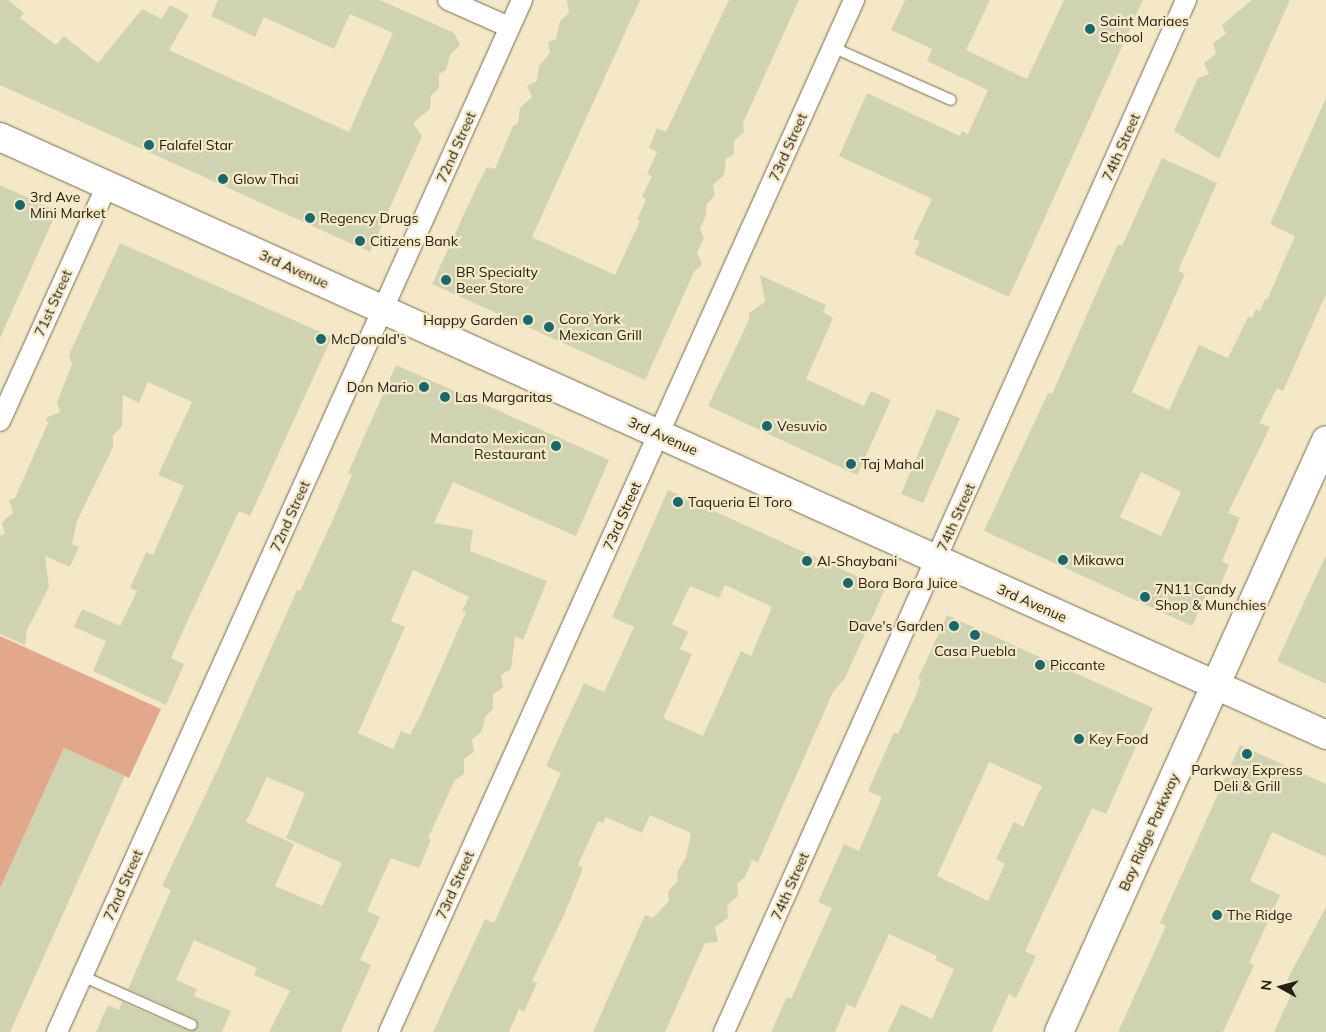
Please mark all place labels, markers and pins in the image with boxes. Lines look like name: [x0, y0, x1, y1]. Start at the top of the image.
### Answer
place label: Saint Mariaes School: [1100, 13, 1189, 46]
marker: Saint Mariaes School: [1084, 23, 1096, 35]
place label: Falafel Star: [159, 137, 233, 153]
marker: Falafel Star: [143, 139, 155, 151]
place label: Glow Thai: [233, 171, 299, 187]
marker: Glow Thai: [217, 173, 229, 185]
place label: 3rd Ave Mini Market: [30, 189, 106, 222]
marker: 3rd Ave Mini Market: [14, 199, 26, 211]
place label: Regency Drugs: [320, 210, 418, 226]
marker: Regency Drugs: [304, 212, 316, 224]
place label: Citizens Bank: [370, 233, 458, 249]
marker: Citizens Bank: [354, 235, 366, 247]
place label: BR Specialty Beer Store: [456, 264, 538, 296]
marker: BR Specialty Beer Store: [440, 274, 452, 286]
place label: Coro York Mexican Grill: [559, 311, 642, 344]
place label: Happy Garden: [423, 312, 518, 328]
marker: Happy Garden: [522, 314, 534, 326]
marker: Coro York Mexican Grill: [543, 321, 555, 333]
place label: McDonald's: [331, 331, 407, 347]
marker: McDonald's: [315, 333, 327, 345]
place label: Don Mario: [347, 379, 414, 395]
marker: Don Mario: [418, 381, 430, 393]
place label: Las Margaritas: [455, 389, 553, 405]
marker: Las Margaritas: [439, 391, 451, 403]
place label: Vesuvio: [777, 418, 827, 434]
marker: Vesuvio: [761, 420, 773, 432]
place label: Mandato Mexican Restaurant: [430, 430, 546, 462]
marker: Mandato Mexican Restaurant: [550, 440, 562, 452]
place label: Taj Mahal: [861, 456, 924, 472]
marker: Taj Mahal: [845, 458, 857, 470]
place label: Taqueria El Toro: [688, 494, 792, 510]
marker: Taqueria El Toro: [672, 496, 684, 508]
place label: Mikawa: [1073, 552, 1124, 568]
place label: Al-Shaybani: [817, 553, 897, 569]
marker: Mikawa: [1057, 554, 1069, 566]
marker: Al-Shaybani: [801, 555, 813, 567]
place label: Bora Bora Juice: [858, 575, 958, 591]
marker: Bora Bora Juice: [842, 577, 854, 589]
place label: 7N11 Candy Shop & Munchies: [1155, 581, 1266, 614]
marker: 7N11 Candy Shop & Munchies: [1139, 591, 1151, 603]
place label: Dave's Garden: [849, 618, 944, 634]
marker: Dave's Garden: [948, 620, 960, 632]
marker: Casa Puebla: [969, 629, 981, 641]
place label: Casa Puebla: [934, 643, 1016, 659]
place label: Piccante: [1050, 657, 1105, 673]
marker: Piccante: [1034, 659, 1046, 671]
place label: Key Food: [1089, 731, 1148, 747]
marker: Key Food: [1073, 733, 1085, 745]
marker: Parkway Express Deli & Grill: [1241, 748, 1253, 760]
place label: Parkway Express Deli & Grill: [1191, 762, 1303, 794]
place label: The Ridge: [1227, 907, 1292, 923]
marker: The Ridge: [1211, 909, 1223, 921]

